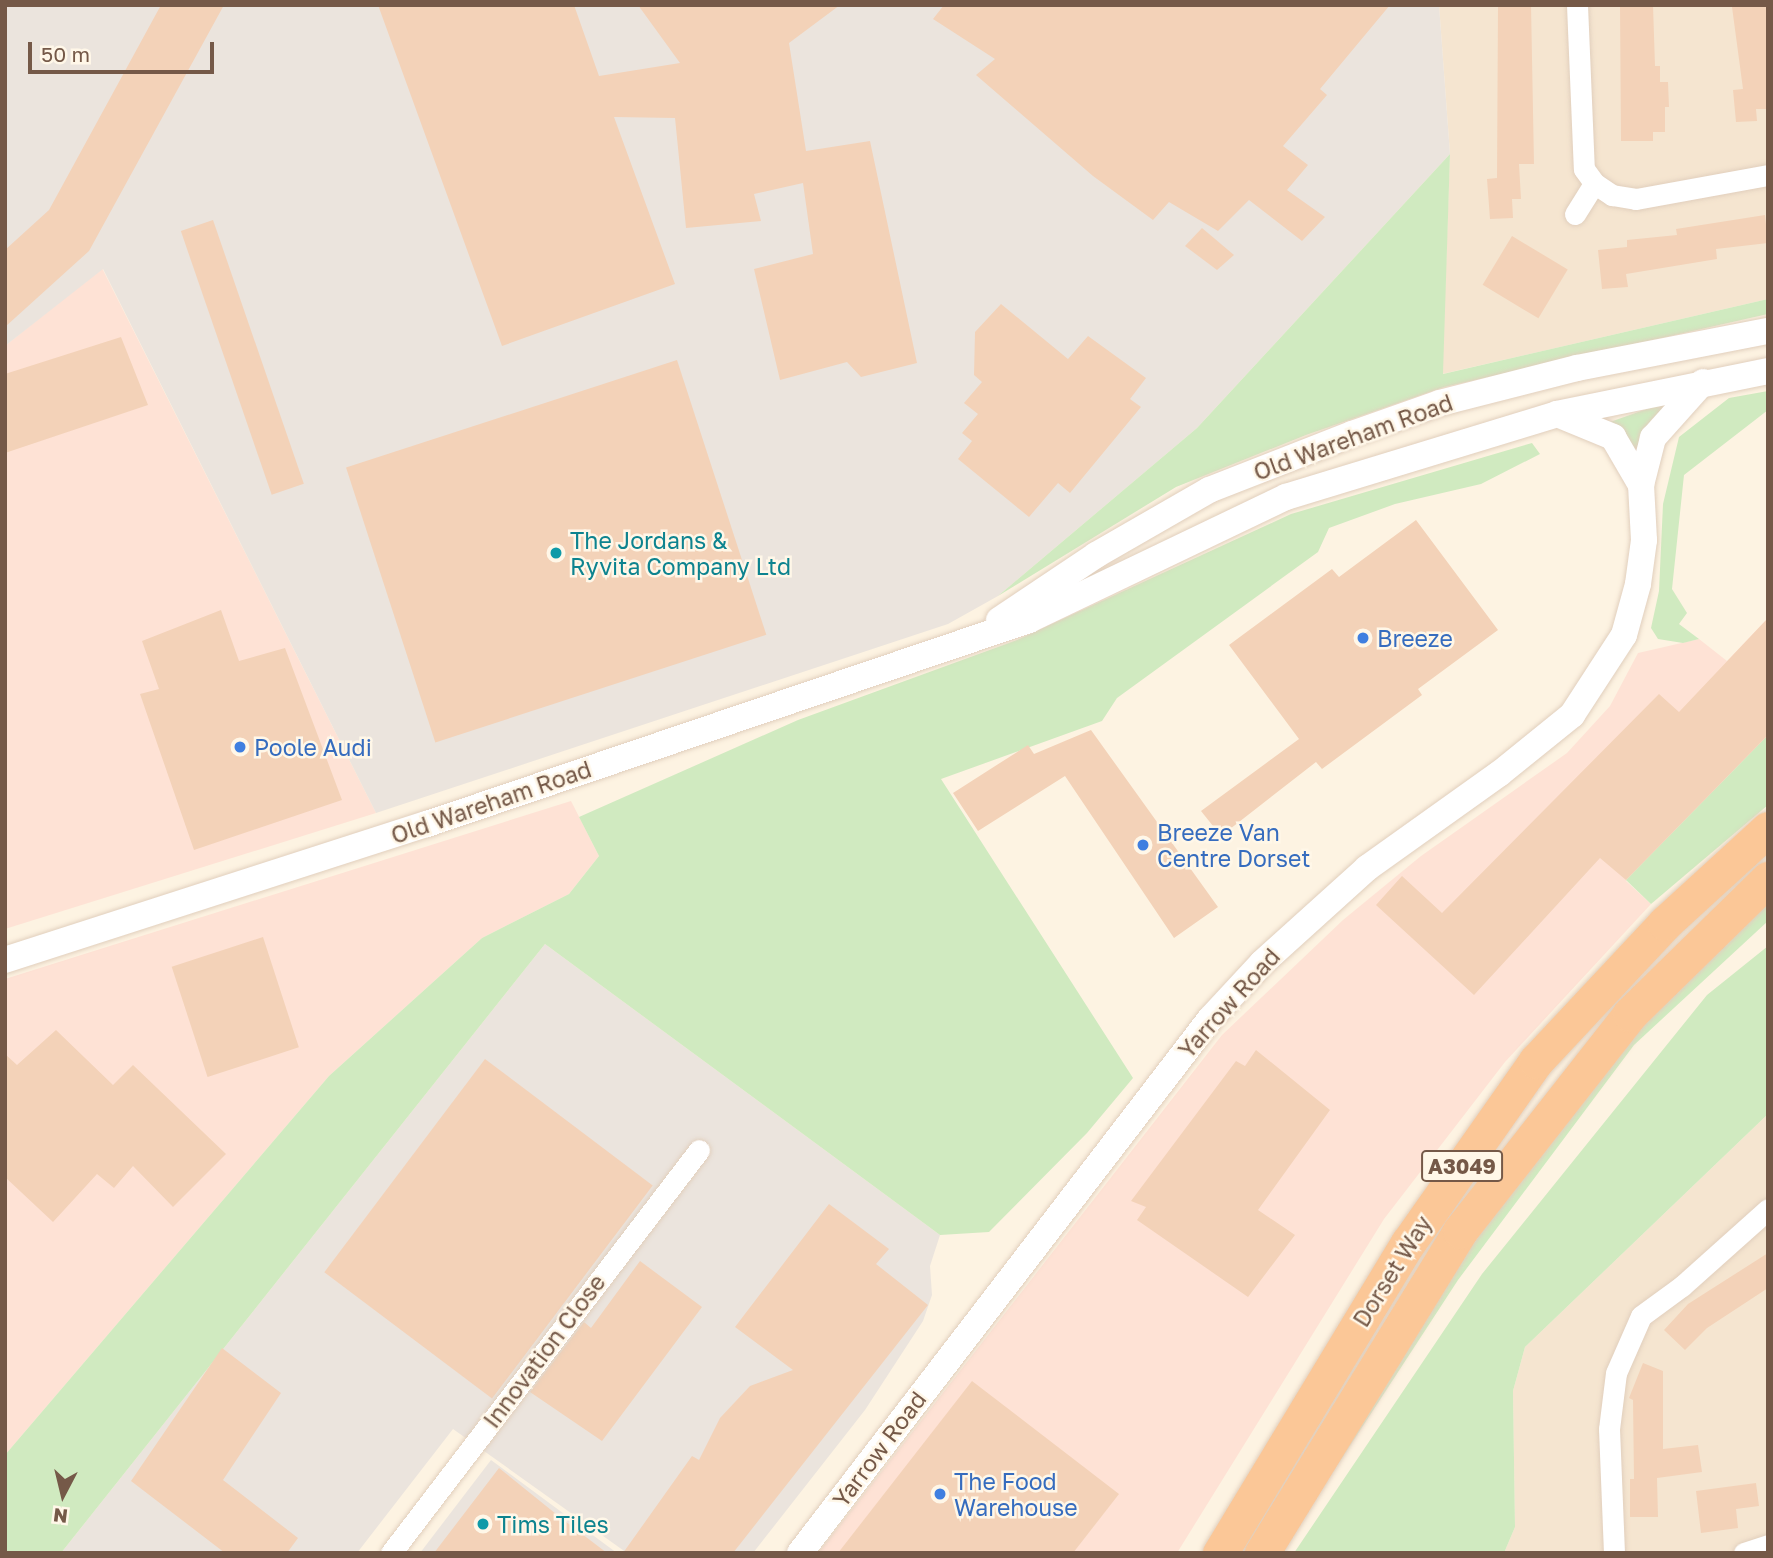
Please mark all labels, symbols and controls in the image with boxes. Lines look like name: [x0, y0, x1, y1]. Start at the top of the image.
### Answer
scale bar: [32, 28, 217, 72]
text: 50 m: [41, 41, 90, 67]
street label: Old Wareham Road: [1250, 388, 1456, 486]
place label: The Jordans & Ryvita Company Ltd: [570, 526, 791, 580]
marker: The Jordans & Ryvita Company Ltd: [548, 545, 564, 561]
place label: Breeze: [1377, 624, 1453, 652]
marker: Breeze: [1355, 630, 1371, 646]
place label: Poole Audi: [254, 733, 372, 761]
marker: Poole Audi: [232, 739, 248, 755]
street label: Old Wareham Road: [387, 755, 595, 849]
place label: Breeze Van Centre Dorset: [1157, 818, 1311, 872]
marker: Breeze Van Centre Dorset: [1135, 837, 1151, 853]
street label: Yarrow Road: [1173, 943, 1285, 1063]
road number: A3049: [1420, 1148, 1504, 1184]
street label: Dorset Way: [1347, 1210, 1437, 1332]
street label: Innovation Close: [477, 1269, 611, 1433]
street label: Yarrow Road: [826, 1386, 932, 1512]
north arrow: [28, 1460, 98, 1530]
place label: The Food Warehouse: [954, 1467, 1078, 1521]
marker: The Food Warehouse: [932, 1486, 948, 1502]
text: N: [52, 1504, 69, 1529]
place label: Tims Tiles: [497, 1510, 609, 1538]
marker: Tims Tiles: [475, 1516, 491, 1532]

